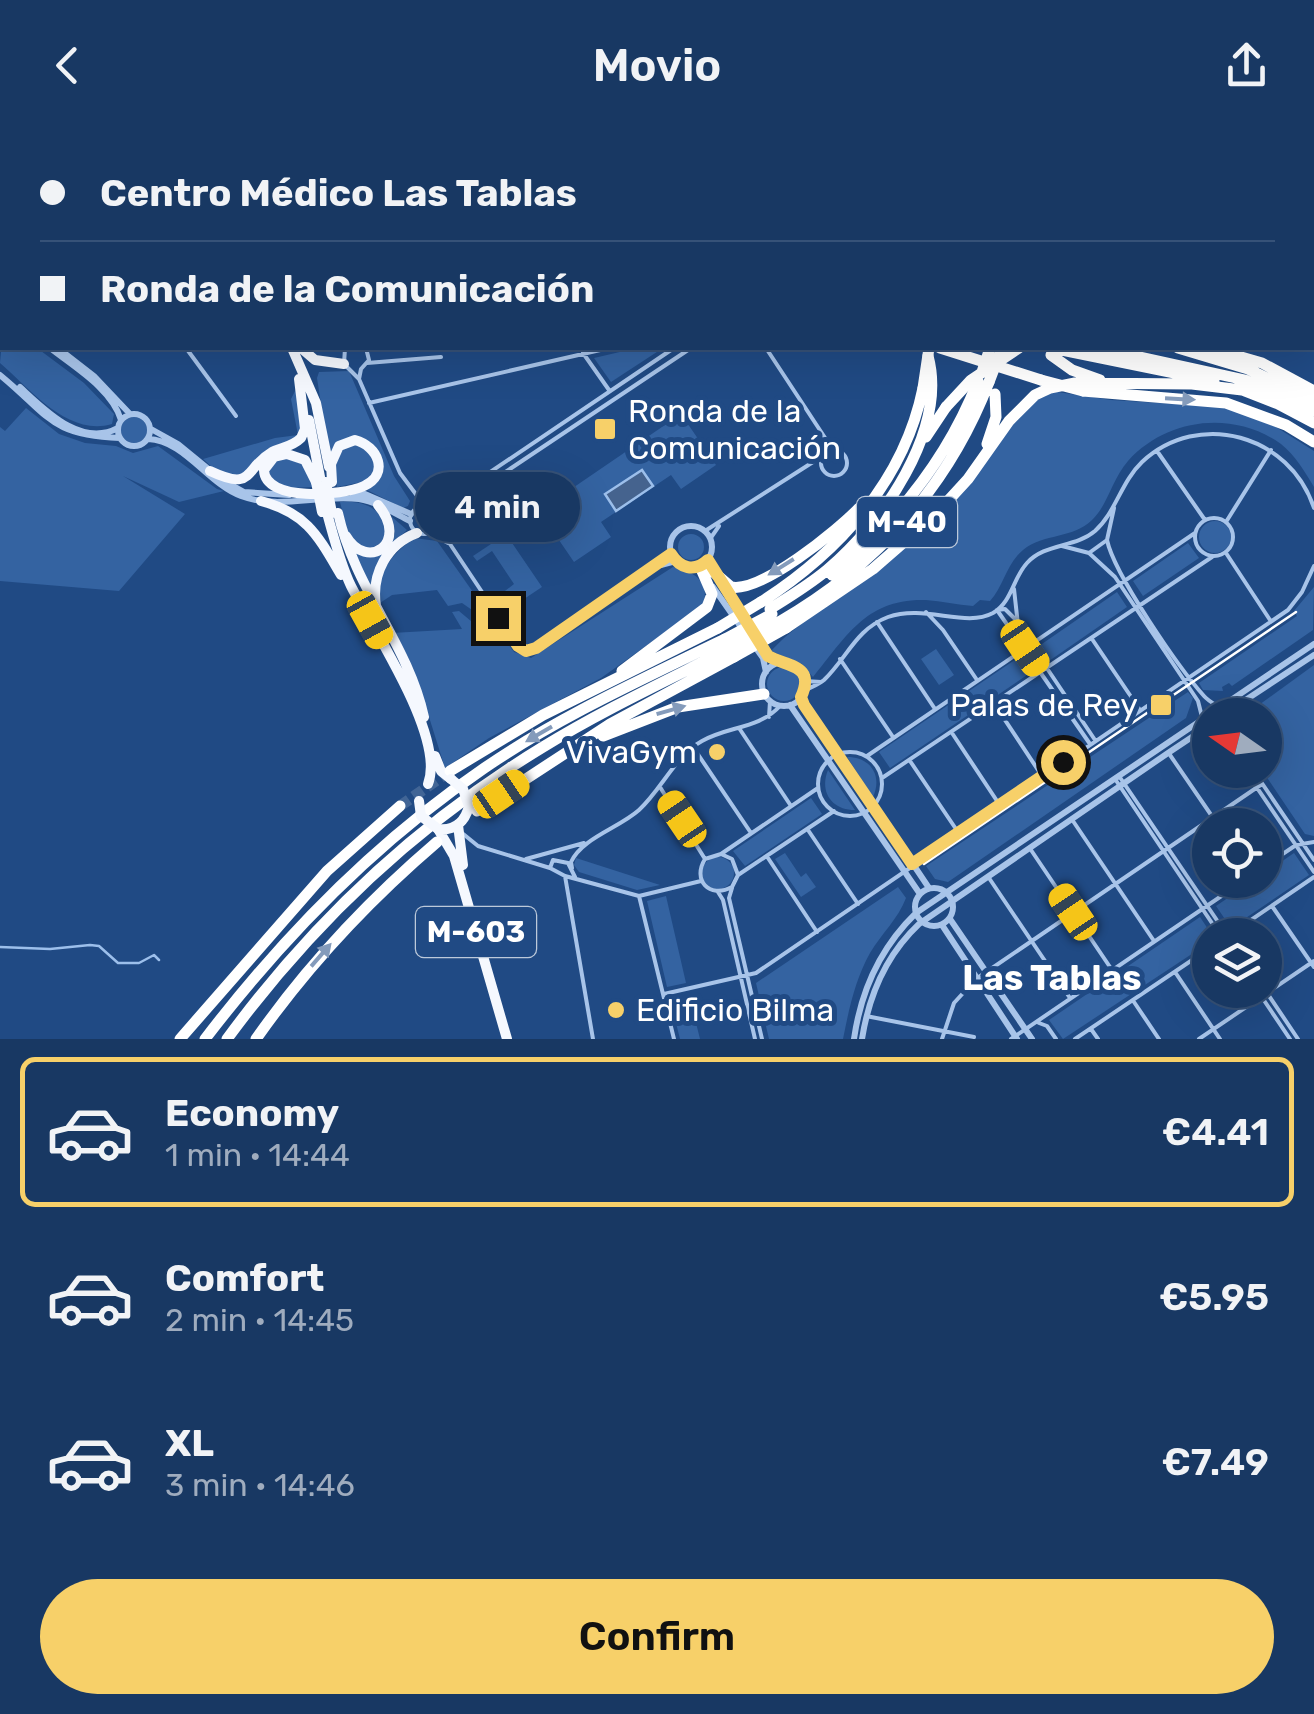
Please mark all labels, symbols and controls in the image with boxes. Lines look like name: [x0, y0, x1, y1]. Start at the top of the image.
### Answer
icon: back: [40, 38, 95, 93]
icon: share: [1219, 38, 1274, 93]
text: Movio: [593, 39, 721, 92]
text: Centro Médico Las Tablas: [100, 170, 577, 216]
text: Ronda de la Comunicación: [100, 266, 594, 312]
one-way arrow: [1165, 391, 1197, 407]
place label: Ronda de la Comunicación: [628, 392, 841, 467]
marker: Ronda de la Comunicación: [592, 416, 618, 442]
callout: 4 min: [416, 473, 580, 543]
text: 4 min: [454, 488, 541, 526]
road number: M-40: [857, 497, 957, 547]
one-way arrow: [767, 558, 794, 576]
car: [342, 586, 398, 654]
route end: [476, 596, 521, 641]
car: [996, 615, 1054, 681]
place label: Palas de Rey: [950, 686, 1138, 724]
marker: Palas de Rey: [1148, 692, 1174, 718]
north arrow: [1192, 698, 1282, 788]
map controls: [1192, 698, 1282, 1008]
one-way arrow: [657, 702, 687, 717]
one-way arrow: [525, 725, 553, 742]
place label: VivaGym: [566, 733, 697, 771]
route start: [1041, 740, 1086, 785]
marker: VivaGym: [706, 741, 728, 763]
car: [468, 765, 534, 823]
car: [653, 786, 711, 852]
button: locate: [1192, 808, 1282, 898]
car: [1044, 879, 1102, 945]
road number: M-603: [416, 907, 536, 957]
button: layers: [1192, 918, 1282, 1008]
one-way arrow: [310, 943, 332, 968]
district label: Las Tablas: [962, 957, 1142, 999]
place label: Edificio Bilma: [636, 991, 834, 1029]
marker: Edificio Bilma: [605, 999, 627, 1021]
icon: car: [45, 1087, 135, 1177]
text: Economy: [165, 1090, 339, 1136]
text: €4.41: [1162, 1109, 1269, 1155]
text: 1 min · 14:44: [165, 1136, 350, 1174]
icon: car: [45, 1252, 135, 1342]
text: Comfort: [165, 1255, 324, 1301]
text: €5.95: [1159, 1274, 1269, 1320]
text: 2 min · 14:45: [165, 1301, 354, 1339]
icon: car: [45, 1417, 135, 1507]
text: XL: [165, 1420, 214, 1466]
text: €7.49: [1161, 1439, 1269, 1485]
text: 3 min · 14:46: [165, 1466, 355, 1504]
button: Confirm: [40, 1579, 1274, 1694]

